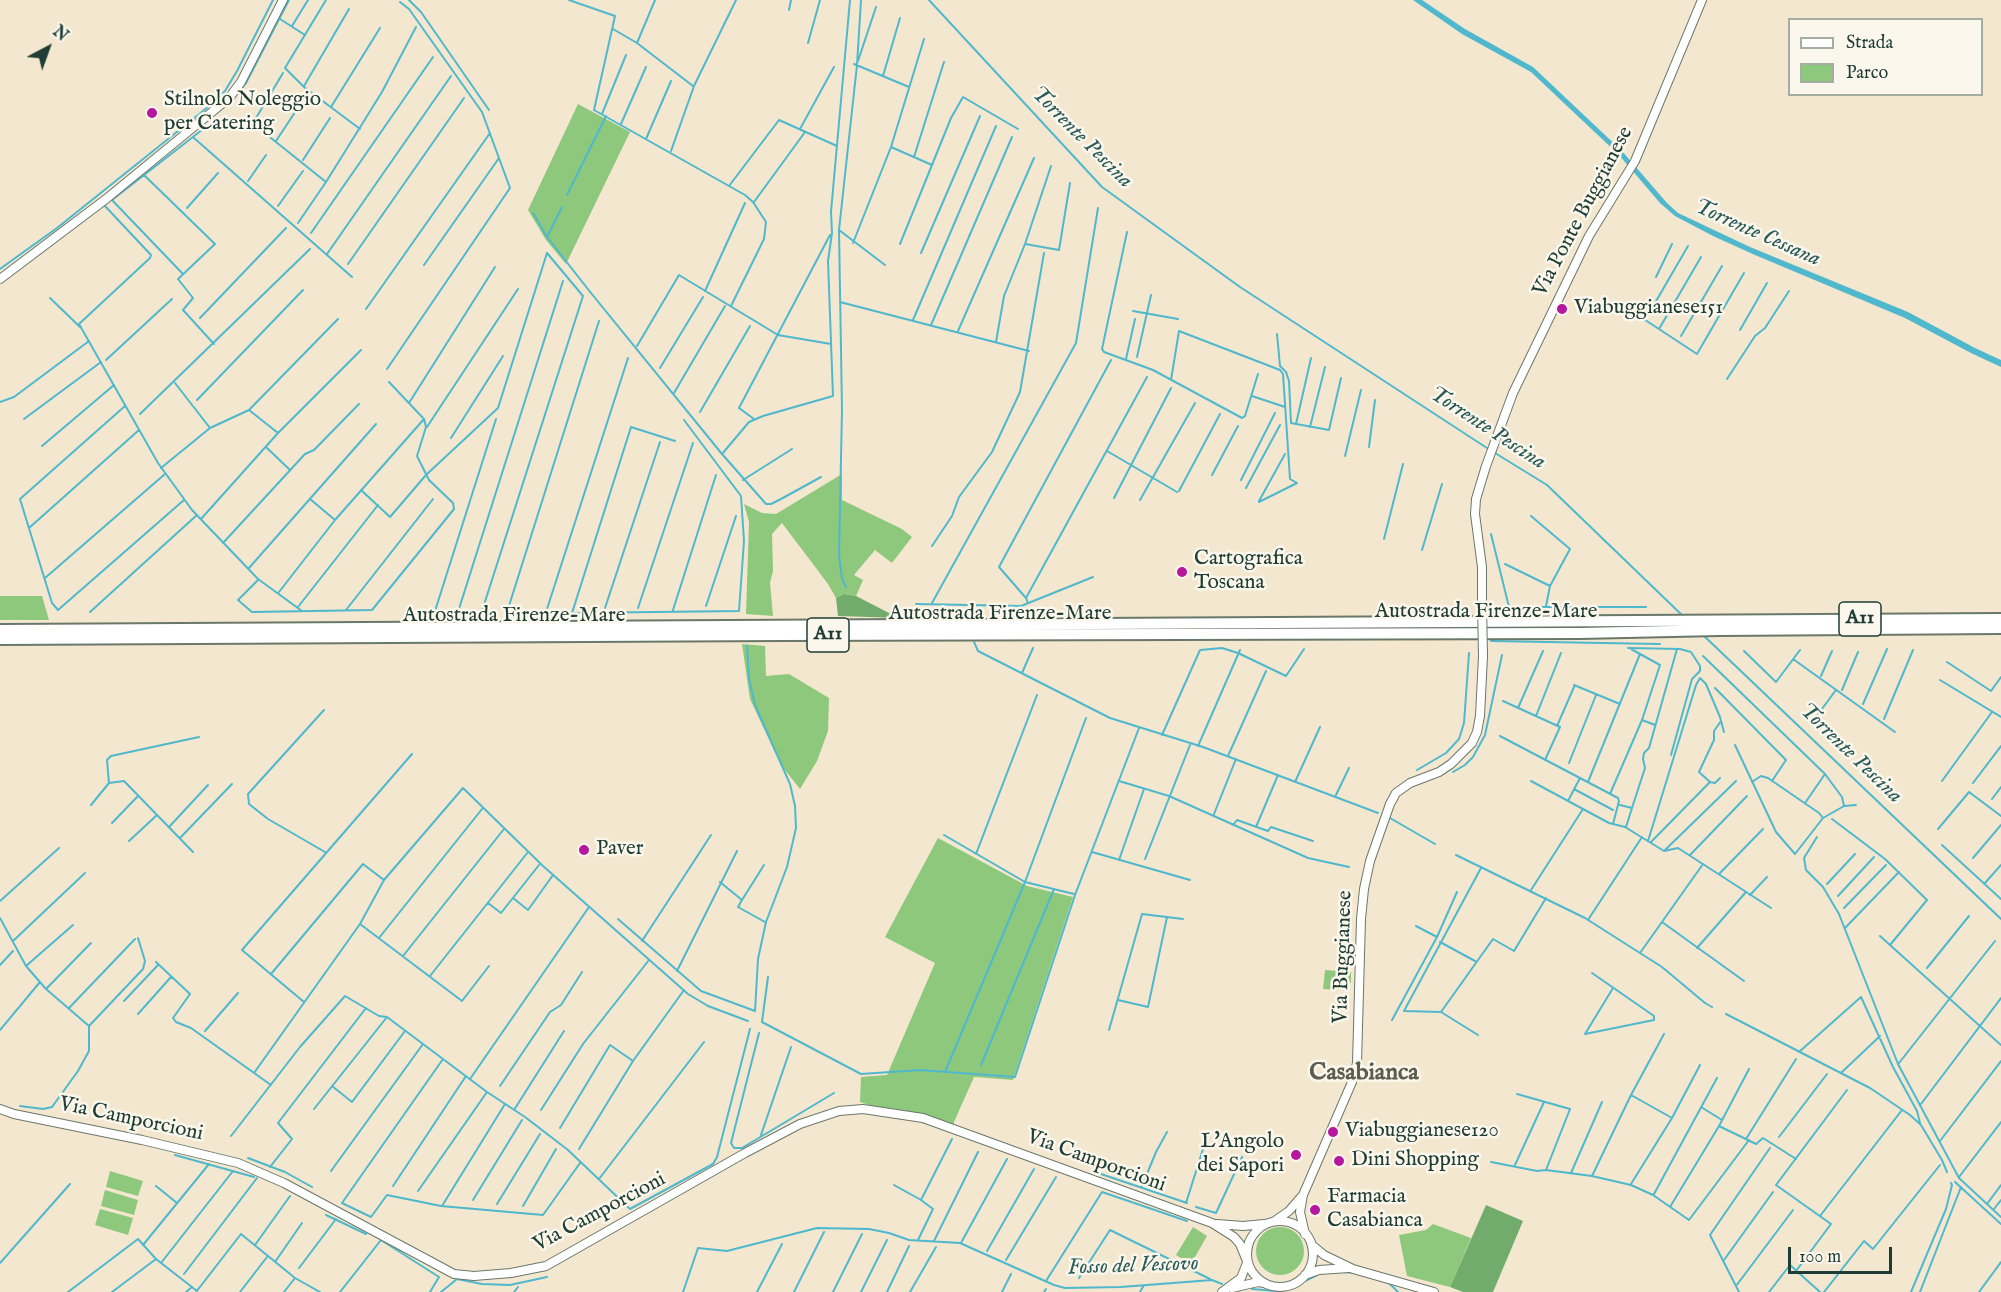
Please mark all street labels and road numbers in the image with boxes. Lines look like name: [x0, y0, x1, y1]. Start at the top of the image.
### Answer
street label: Via Ponte Buggianese: [1529, 123, 1639, 301]
street label: Autostrada Firenze-Mare: [1375, 600, 1597, 626]
street label: Autostrada Firenze-Mare: [889, 602, 1111, 628]
road number: A11: [1839, 602, 1881, 636]
street label: Autostrada Firenze-Mare: [403, 604, 625, 630]
road number: A11: [807, 618, 849, 652]
street label: Via Buggianese: [1329, 890, 1359, 1024]
street label: Via Camporcioni: [57, 1092, 205, 1148]
street label: Via Camporcioni: [1023, 1125, 1169, 1199]
street label: Via Camporcioni: [530, 1168, 670, 1258]

